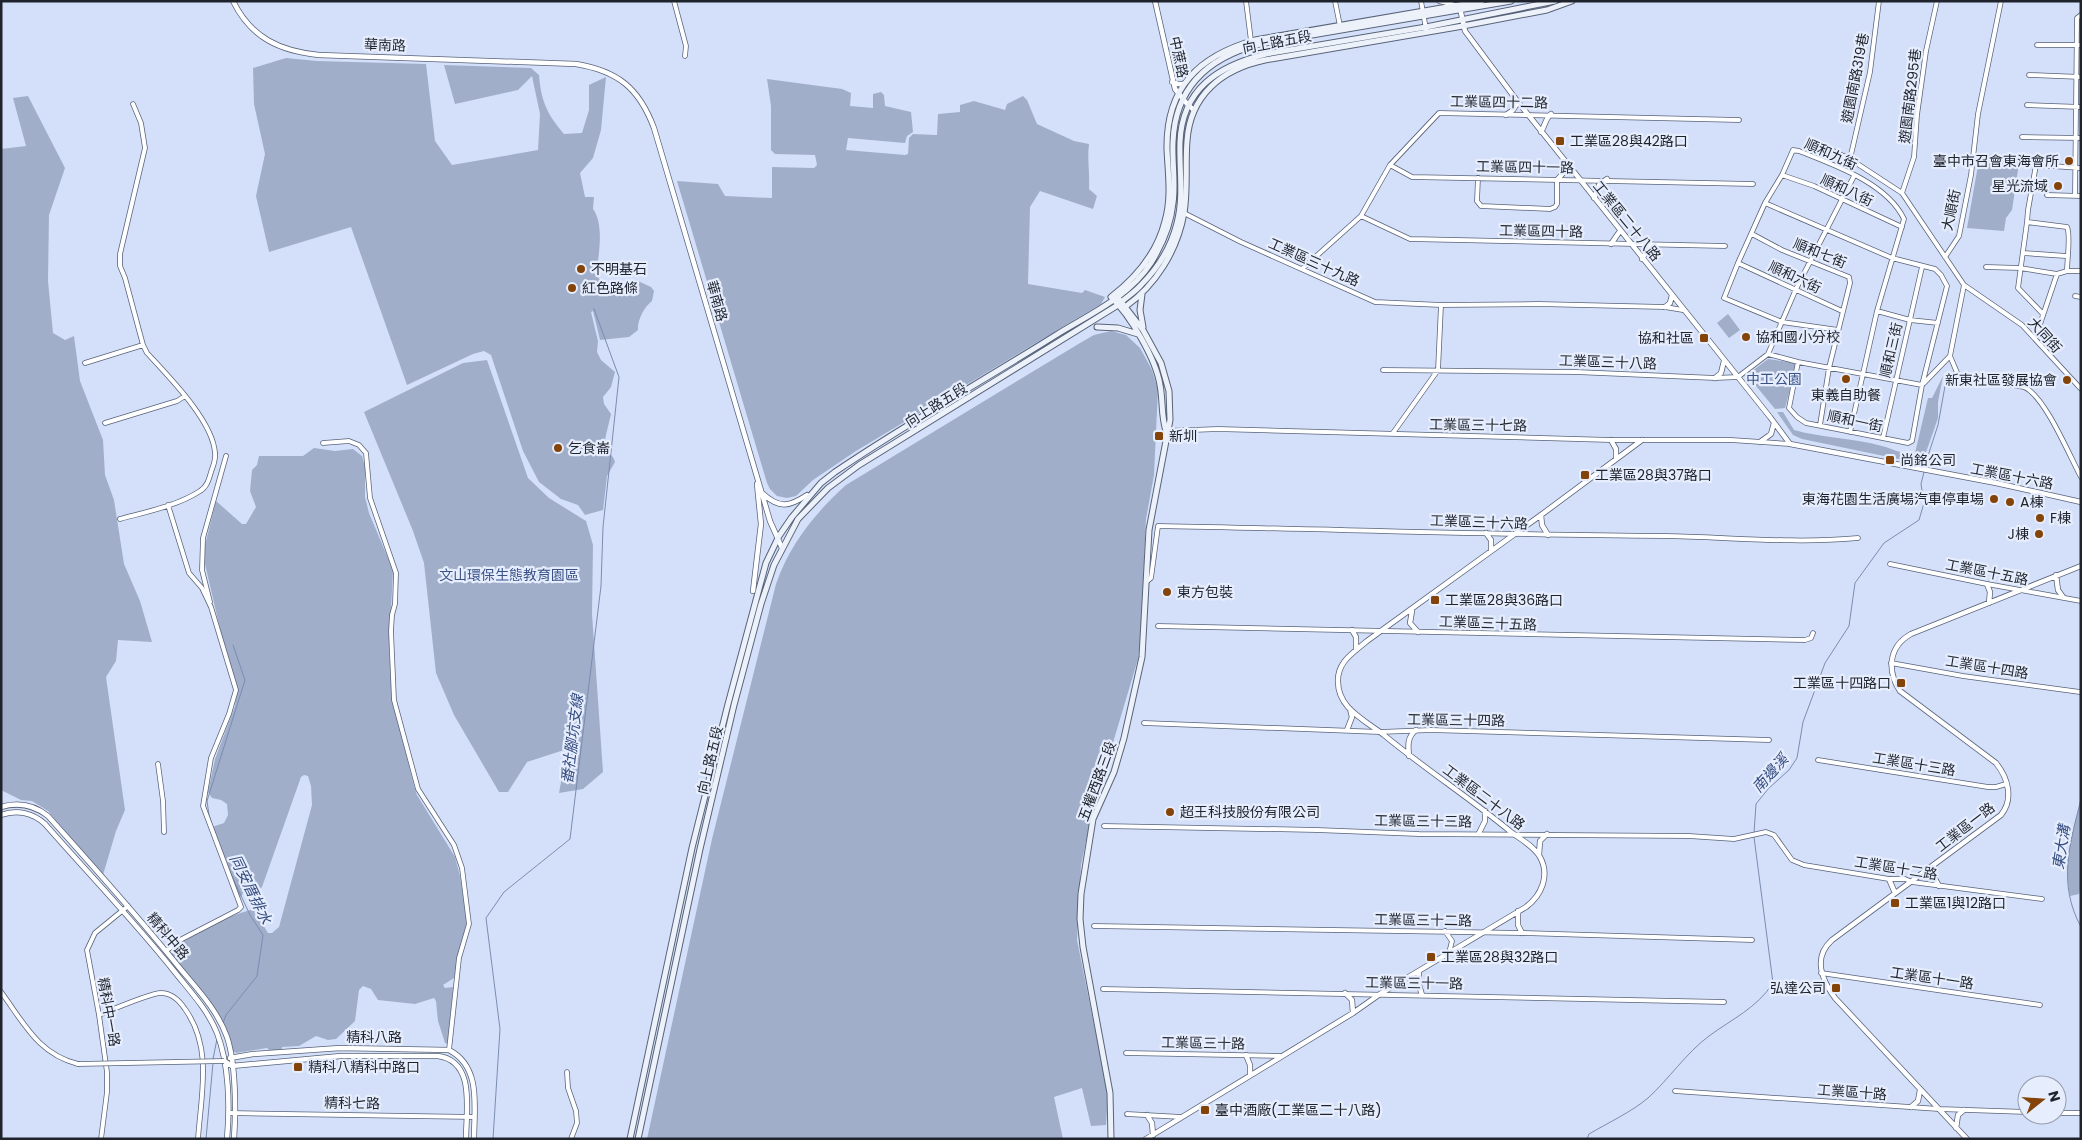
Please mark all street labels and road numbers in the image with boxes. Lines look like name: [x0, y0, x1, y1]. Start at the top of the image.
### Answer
street label: 向上路五段: [1241, 26, 1313, 58]
street label: 遊園南路319巷: [1836, 31, 1874, 125]
street label: 華南路: [364, 34, 406, 56]
street label: 中蔗路: [1165, 34, 1193, 80]
street label: 遊園南路295巷: [1894, 47, 1926, 145]
street label: 工業區四十二路: [1450, 91, 1548, 113]
street label: 順和九街: [1801, 133, 1861, 175]
street label: 工業區四十一路: [1476, 156, 1574, 178]
street label: 順和八街: [1817, 169, 1877, 211]
street label: 工業區二十八路: [1588, 177, 1666, 265]
street label: 大順街: [1937, 187, 1965, 233]
street label: 工業區四十路: [1499, 220, 1583, 242]
street label: 工業區三十九路: [1265, 233, 1363, 291]
street label: 順和七街: [1790, 233, 1850, 273]
street label: 順和六街: [1765, 256, 1825, 298]
street label: 華南路: [702, 278, 732, 324]
street label: 大同街: [2024, 313, 2066, 357]
street label: 順和三街: [1875, 320, 1907, 380]
street label: 工業區三十八路: [1559, 350, 1657, 374]
street label: 向上路五段: [901, 378, 971, 432]
street label: 順和一街: [1826, 405, 1884, 437]
street label: 工業區三十七路: [1429, 414, 1527, 436]
street label: 工業區十六路: [1969, 458, 2055, 494]
street label: 工業區三十六路: [1430, 510, 1528, 534]
street label: 工業區十五路: [1944, 554, 2030, 590]
street label: 工業區三十五路: [1439, 611, 1537, 635]
street label: 工業區十四路: [1944, 651, 2030, 683]
street label: 工業區三十四路: [1407, 709, 1505, 731]
street label: 向上路五段: [692, 724, 728, 796]
street label: 五權西路三段: [1073, 738, 1121, 824]
street label: 工業區十三路: [1871, 748, 1957, 780]
street label: 工業區二十八路: [1439, 760, 1529, 834]
street label: 工業區一路: [1931, 798, 1999, 856]
street label: 工業區三十三路: [1374, 810, 1472, 832]
street label: 工業區十二路: [1853, 852, 1939, 884]
street label: 精科中路: [142, 908, 194, 964]
street label: 工業區三十二路: [1374, 909, 1472, 931]
street label: 工業區十一路: [1889, 962, 1975, 994]
street label: 工業區三十一路: [1365, 972, 1463, 994]
street label: 精科中一路: [93, 976, 125, 1048]
street label: 精科八路: [346, 1027, 402, 1047]
street label: 工業區三十路: [1161, 1032, 1245, 1054]
street label: 工業區十路: [1816, 1080, 1888, 1104]
street label: 精科七路: [324, 1093, 380, 1113]

